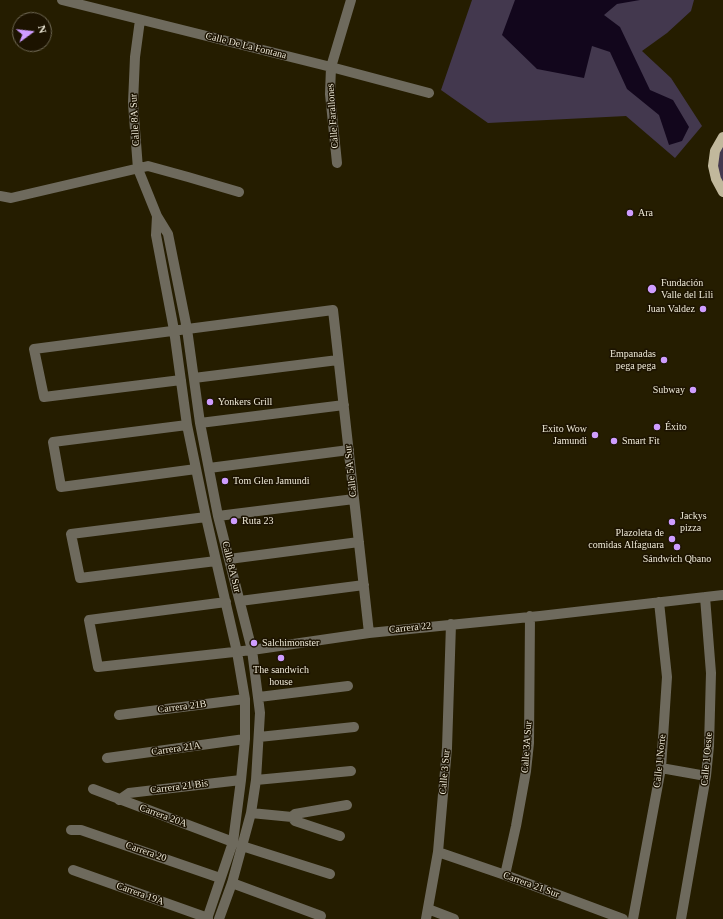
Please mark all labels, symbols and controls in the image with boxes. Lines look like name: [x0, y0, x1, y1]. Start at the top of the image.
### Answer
north arrow: [12, 12, 52, 52]
text: N: [36, 24, 49, 35]
street label: Calle De La Fontana: [204, 30, 288, 62]
street label: Calle Farallones: [325, 83, 341, 149]
street label: Calle 8A Sur: [128, 94, 142, 146]
place label: Ara: [638, 207, 653, 219]
marker: Ara: [625, 208, 635, 218]
place label: Fundación Valle del Lili: [661, 277, 713, 300]
marker: Fundación Valle del Lili: [646, 283, 658, 295]
place label: Juan Valdez: [647, 303, 695, 315]
marker: Juan Valdez: [698, 304, 708, 314]
place label: Empanadas pega pega: [610, 348, 656, 372]
marker: Empanadas pega pega: [659, 355, 669, 365]
place label: Subway: [653, 384, 685, 396]
marker: Subway: [688, 385, 698, 395]
place label: Yonkers Grill: [218, 396, 272, 408]
marker: Yonkers Grill: [205, 397, 215, 407]
place label: Éxito: [665, 421, 687, 433]
marker: Éxito: [652, 422, 662, 432]
place label: Exito Wow Jamundi: [542, 423, 587, 446]
marker: Exito Wow Jamundi: [590, 430, 600, 440]
place label: Smart Fit: [622, 435, 660, 447]
marker: Smart Fit: [609, 436, 619, 446]
street label: Calle 5A Sur: [342, 444, 360, 498]
place label: Tom Glen Jamundi: [233, 475, 310, 487]
marker: Tom Glen Jamundi: [220, 476, 230, 486]
place label: Jackys pizza: [680, 510, 707, 534]
place label: Ruta 23: [242, 515, 273, 527]
marker: Ruta 23: [229, 516, 239, 526]
marker: Jackys pizza: [667, 517, 677, 527]
place label: Plazoleta de comidas Alfaguara: [588, 527, 664, 550]
marker: Plazoleta de comidas Alfaguara: [667, 534, 677, 544]
street label: Calle 8A Sur: [219, 540, 243, 594]
marker: Sándwich Qbano: [672, 542, 682, 552]
place label: Sándwich Qbano: [643, 553, 711, 565]
street label: Carrera 22: [388, 620, 432, 636]
place label: Salchimonster: [262, 637, 319, 649]
marker: Salchimonster: [249, 638, 259, 648]
marker: The sandwich house: [276, 653, 286, 663]
place label: The sandwich house: [253, 664, 309, 688]
street label: Carrera 21B: [157, 698, 207, 716]
street label: Calle 3A Sur: [519, 721, 535, 773]
street label: Calle 1 Oeste: [699, 732, 715, 786]
street label: Calle 1 Norte: [651, 734, 669, 788]
street label: Carrera 21A: [151, 740, 201, 758]
street label: Calle 3 Sur: [437, 749, 453, 795]
street label: Carrera 21 Bis: [149, 777, 209, 797]
street label: Carrera 20A: [138, 802, 188, 830]
street label: Carrera 20: [124, 839, 168, 865]
street label: Carrera 21 Sur: [501, 869, 561, 901]
street label: Carrera 19A: [115, 880, 165, 908]

